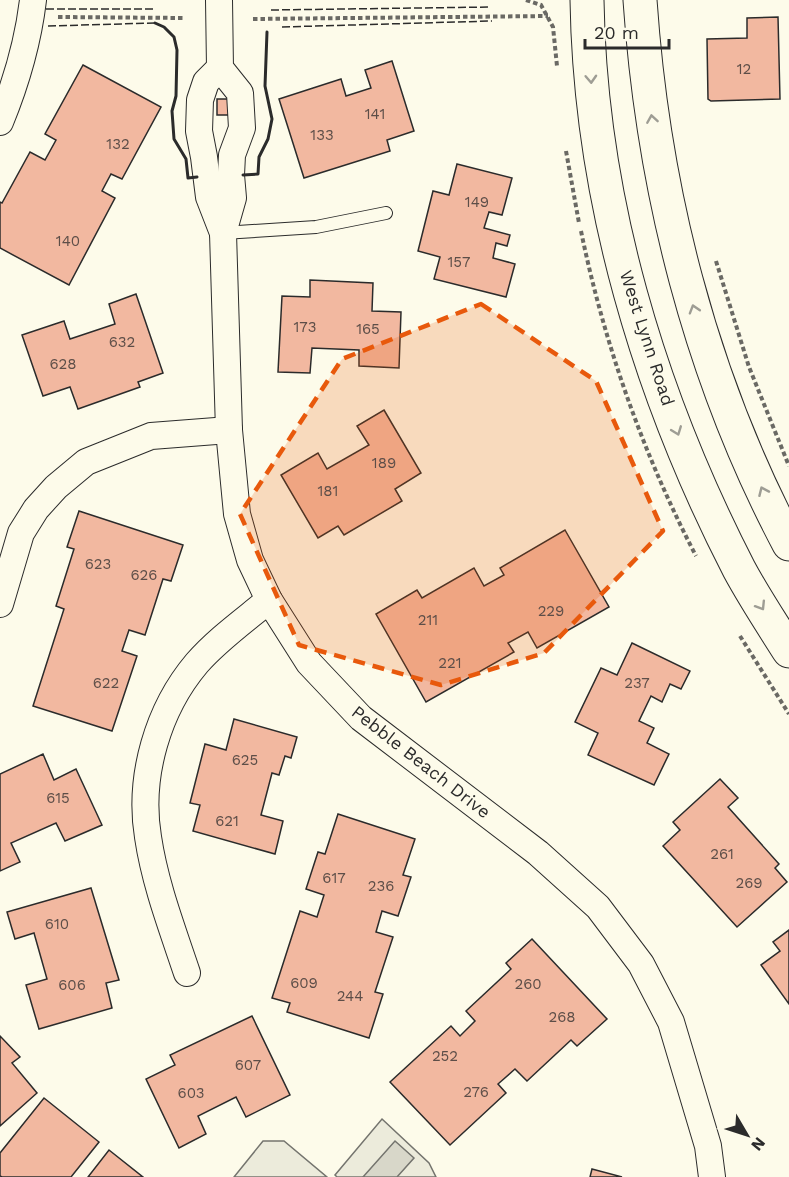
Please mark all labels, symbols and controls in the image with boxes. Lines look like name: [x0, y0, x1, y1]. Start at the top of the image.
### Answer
scale bar: [585, 12, 669, 50]
text: 20 m: [594, 22, 639, 43]
house number: 12: [737, 60, 751, 78]
one-way arrow: [585, 75, 598, 84]
house number: 141: [365, 105, 385, 123]
one-way arrow: [646, 114, 658, 124]
house number: 133: [310, 126, 334, 144]
house number: 132: [106, 135, 130, 153]
house number: 149: [465, 193, 489, 211]
house number: 140: [56, 232, 80, 250]
house number: 157: [448, 253, 471, 271]
street label: West Lynn Road: [616, 268, 679, 408]
one-way arrow: [689, 304, 701, 315]
house number: 173: [293, 318, 317, 336]
house number: 165: [356, 320, 380, 338]
house number: 632: [109, 333, 135, 351]
house number: 628: [49, 355, 77, 373]
one-way arrow: [670, 425, 683, 435]
house number: 189: [372, 454, 396, 472]
house number: 181: [318, 482, 338, 500]
one-way arrow: [758, 487, 770, 498]
house number: 623: [85, 555, 111, 573]
house number: 626: [131, 566, 158, 584]
one-way arrow: [754, 600, 766, 610]
house number: 229: [538, 602, 564, 620]
house number: 211: [418, 611, 438, 629]
house number: 221: [438, 654, 462, 672]
house number: 622: [93, 674, 119, 692]
house number: 237: [624, 674, 650, 692]
street label: Pebble Beach Drive: [348, 701, 495, 822]
house number: 625: [232, 751, 258, 769]
house number: 615: [46, 789, 70, 807]
house number: 621: [215, 812, 239, 830]
house number: 261: [710, 845, 734, 863]
house number: 617: [322, 869, 346, 887]
house number: 269: [735, 874, 763, 892]
house number: 236: [368, 877, 394, 895]
house number: 610: [45, 915, 69, 933]
house number: 609: [290, 974, 318, 992]
house number: 260: [514, 975, 542, 993]
house number: 606: [58, 976, 86, 994]
house number: 244: [337, 987, 363, 1005]
house number: 268: [548, 1008, 576, 1026]
house number: 252: [432, 1047, 458, 1065]
house number: 607: [235, 1056, 261, 1074]
house number: 276: [463, 1083, 489, 1101]
house number: 603: [178, 1084, 204, 1102]
north arrow: [717, 1105, 777, 1165]
text: N: [747, 1134, 769, 1155]

